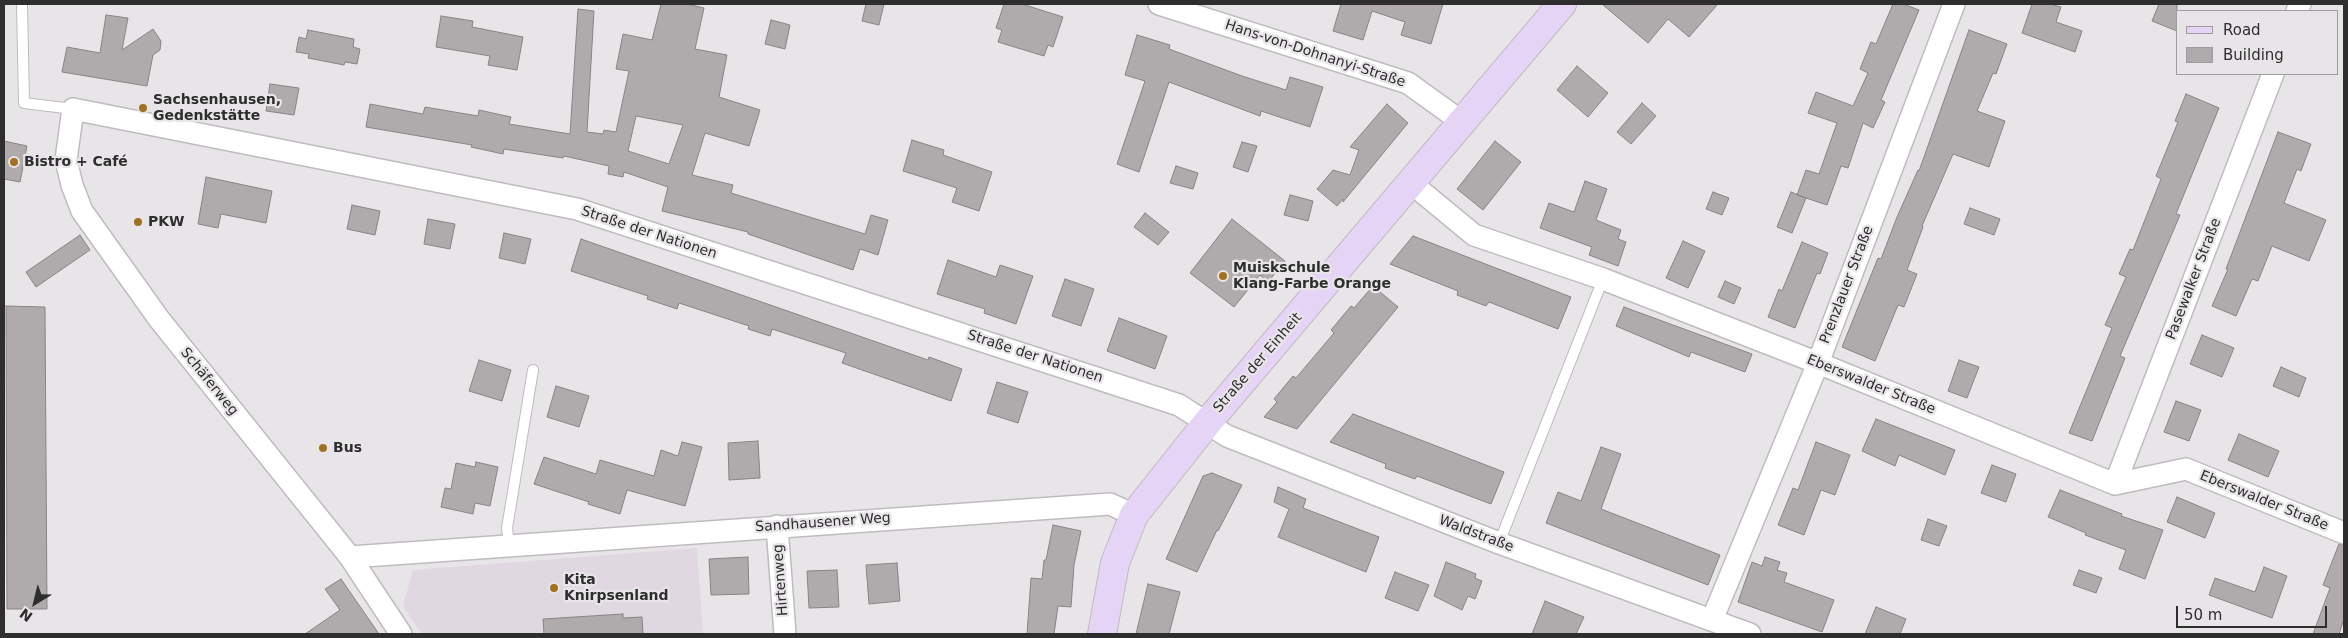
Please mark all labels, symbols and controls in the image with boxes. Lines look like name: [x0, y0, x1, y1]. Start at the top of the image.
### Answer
legend: [2176, 10, 2338, 75]
street label: Hans-von-Dohnanyi-Straße: [1223, 17, 1407, 91]
text: Road: [2223, 21, 2261, 39]
text: Building: [2223, 46, 2284, 64]
place label: Sachsenhausen, Gedenkstätte: [153, 92, 281, 124]
marker: Sachsenhausen, Gedenkstätte: [137, 102, 149, 114]
place label: Bistro + Café: [24, 154, 128, 170]
marker: Bistro + Café: [8, 156, 20, 168]
street label: Straße der Nationen: [579, 203, 719, 263]
place label: PKW: [148, 214, 185, 230]
marker: PKW: [132, 216, 144, 228]
street label: Pasewalker Straße: [2163, 216, 2225, 342]
street label: Prenzlauer Straße: [1817, 224, 1877, 346]
place label: Muiskschule Klang-Farbe Orange: [1233, 260, 1391, 292]
marker: Muiskschule Klang-Farbe Orange: [1217, 270, 1229, 282]
street label: Straße der Einheit: [1210, 310, 1306, 416]
street label: Straße der Nationen: [965, 327, 1105, 387]
street label: Schäferweg: [177, 345, 241, 419]
street label: Eberswalder Straße: [1804, 352, 1938, 418]
place label: Bus: [333, 440, 362, 456]
marker: Bus: [317, 442, 329, 454]
street label: Eberswalder Straße: [2197, 468, 2331, 534]
street label: Sandhausener Weg: [755, 510, 891, 536]
street label: Waldstraße: [1436, 512, 1516, 556]
street label: Hirtenweg: [770, 543, 792, 617]
place label: Kita Knirpsenland: [564, 572, 669, 604]
north arrow: [10, 578, 60, 628]
marker: Kita Knirpsenland: [548, 582, 560, 594]
scale bar: [2178, 596, 2329, 628]
text: N: [17, 605, 36, 625]
text: 50 m: [2184, 606, 2222, 624]

